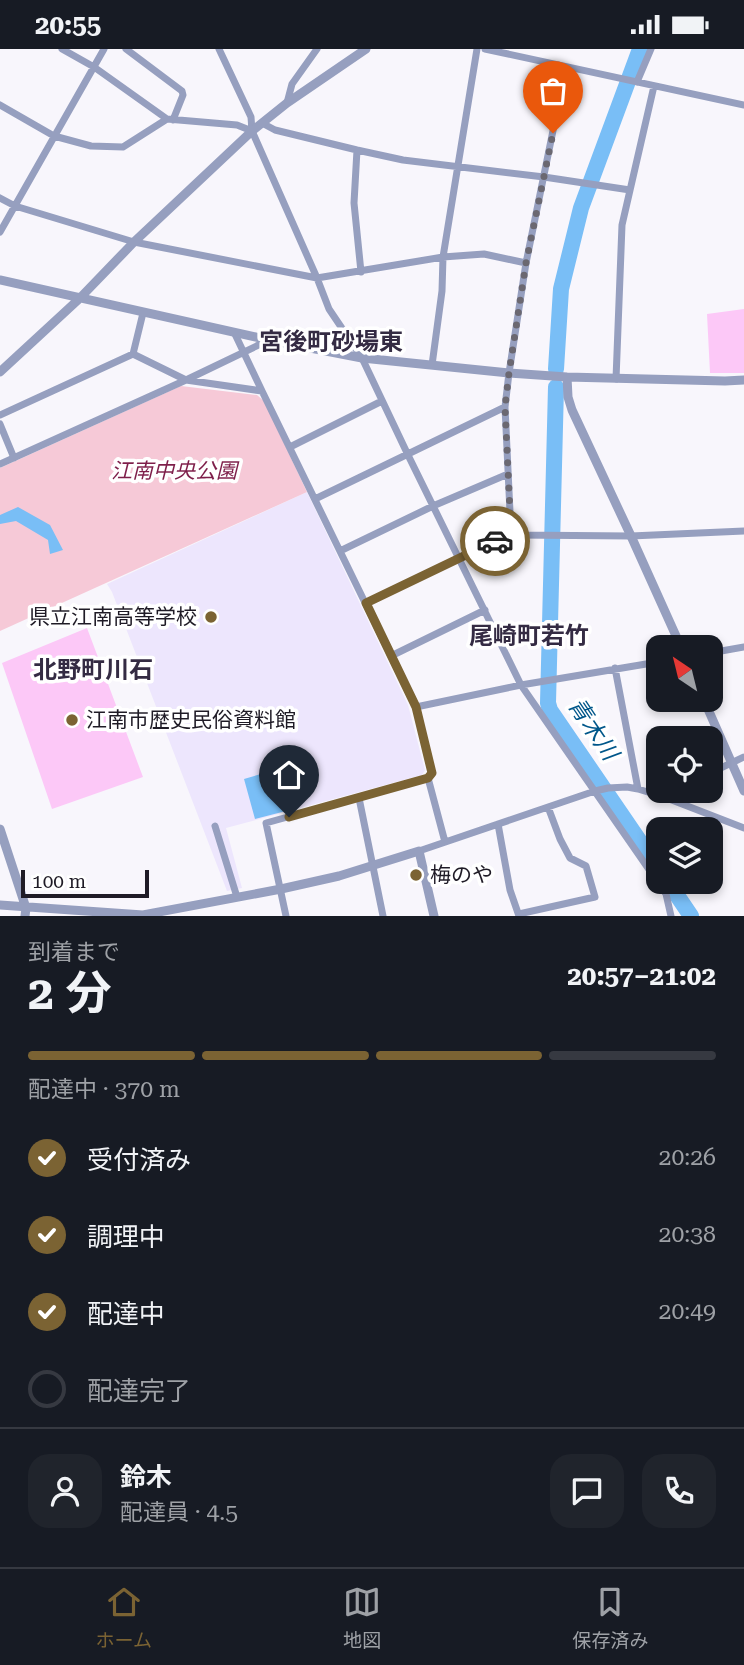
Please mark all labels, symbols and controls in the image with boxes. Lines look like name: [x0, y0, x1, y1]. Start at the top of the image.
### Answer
text: 20:55: [35, 10, 101, 40]
pin: [523, 61, 583, 133]
icon: bag: [534, 72, 572, 110]
district label: 宮後町砂場東: [259, 328, 403, 356]
park label: 江南中央公園: [111, 459, 240, 483]
courier: [460, 506, 530, 576]
icon: car: [476, 522, 514, 560]
place label: 県立江南高等学校: [29, 605, 197, 629]
marker: 県立江南高等学校: [203, 609, 219, 625]
district label: 尾崎町若竹: [469, 622, 589, 650]
north arrow: [646, 635, 723, 712]
map controls: [646, 635, 723, 894]
district label: 北野町川石: [33, 656, 153, 684]
water label: 青木川: [563, 693, 625, 768]
place label: 江南市歴史民俗資料館: [86, 708, 296, 732]
marker: 江南市歴史民俗資料館: [64, 712, 80, 728]
button: locate: [646, 726, 723, 803]
pin: [259, 745, 319, 817]
icon: home: [270, 756, 308, 794]
button: layers: [646, 817, 723, 894]
place label: 梅のや: [430, 863, 493, 887]
scale bar: [21, 867, 149, 899]
marker: 梅のや: [408, 867, 424, 883]
text: 100 m: [32, 870, 86, 893]
text: 到着まで: [28, 939, 120, 966]
text: 20:57–21:02: [567, 961, 716, 991]
text: 2 分: [28, 966, 111, 1020]
text: 配達中 · 370 m: [28, 1076, 180, 1103]
icon: check: [28, 1139, 66, 1177]
text: 20:26: [659, 1144, 716, 1171]
text: 受付済み: [87, 1145, 191, 1175]
icon: check: [28, 1216, 66, 1254]
text: 20:38: [659, 1221, 716, 1248]
text: 調理中: [87, 1222, 165, 1252]
icon: check: [28, 1293, 66, 1331]
text: 20:49: [659, 1298, 716, 1325]
text: 配達中: [87, 1299, 165, 1329]
text: 配達完了: [87, 1376, 191, 1406]
button: person: [28, 1454, 102, 1528]
button: chat: [550, 1454, 624, 1528]
button: phone: [642, 1454, 716, 1528]
text: 鈴木: [120, 1462, 172, 1492]
text: 配達員 · 4.5: [120, 1499, 238, 1526]
tab: ホーム: [96, 1583, 152, 1652]
tab: 地図: [343, 1583, 381, 1652]
tab: 保存済み: [572, 1583, 648, 1652]

